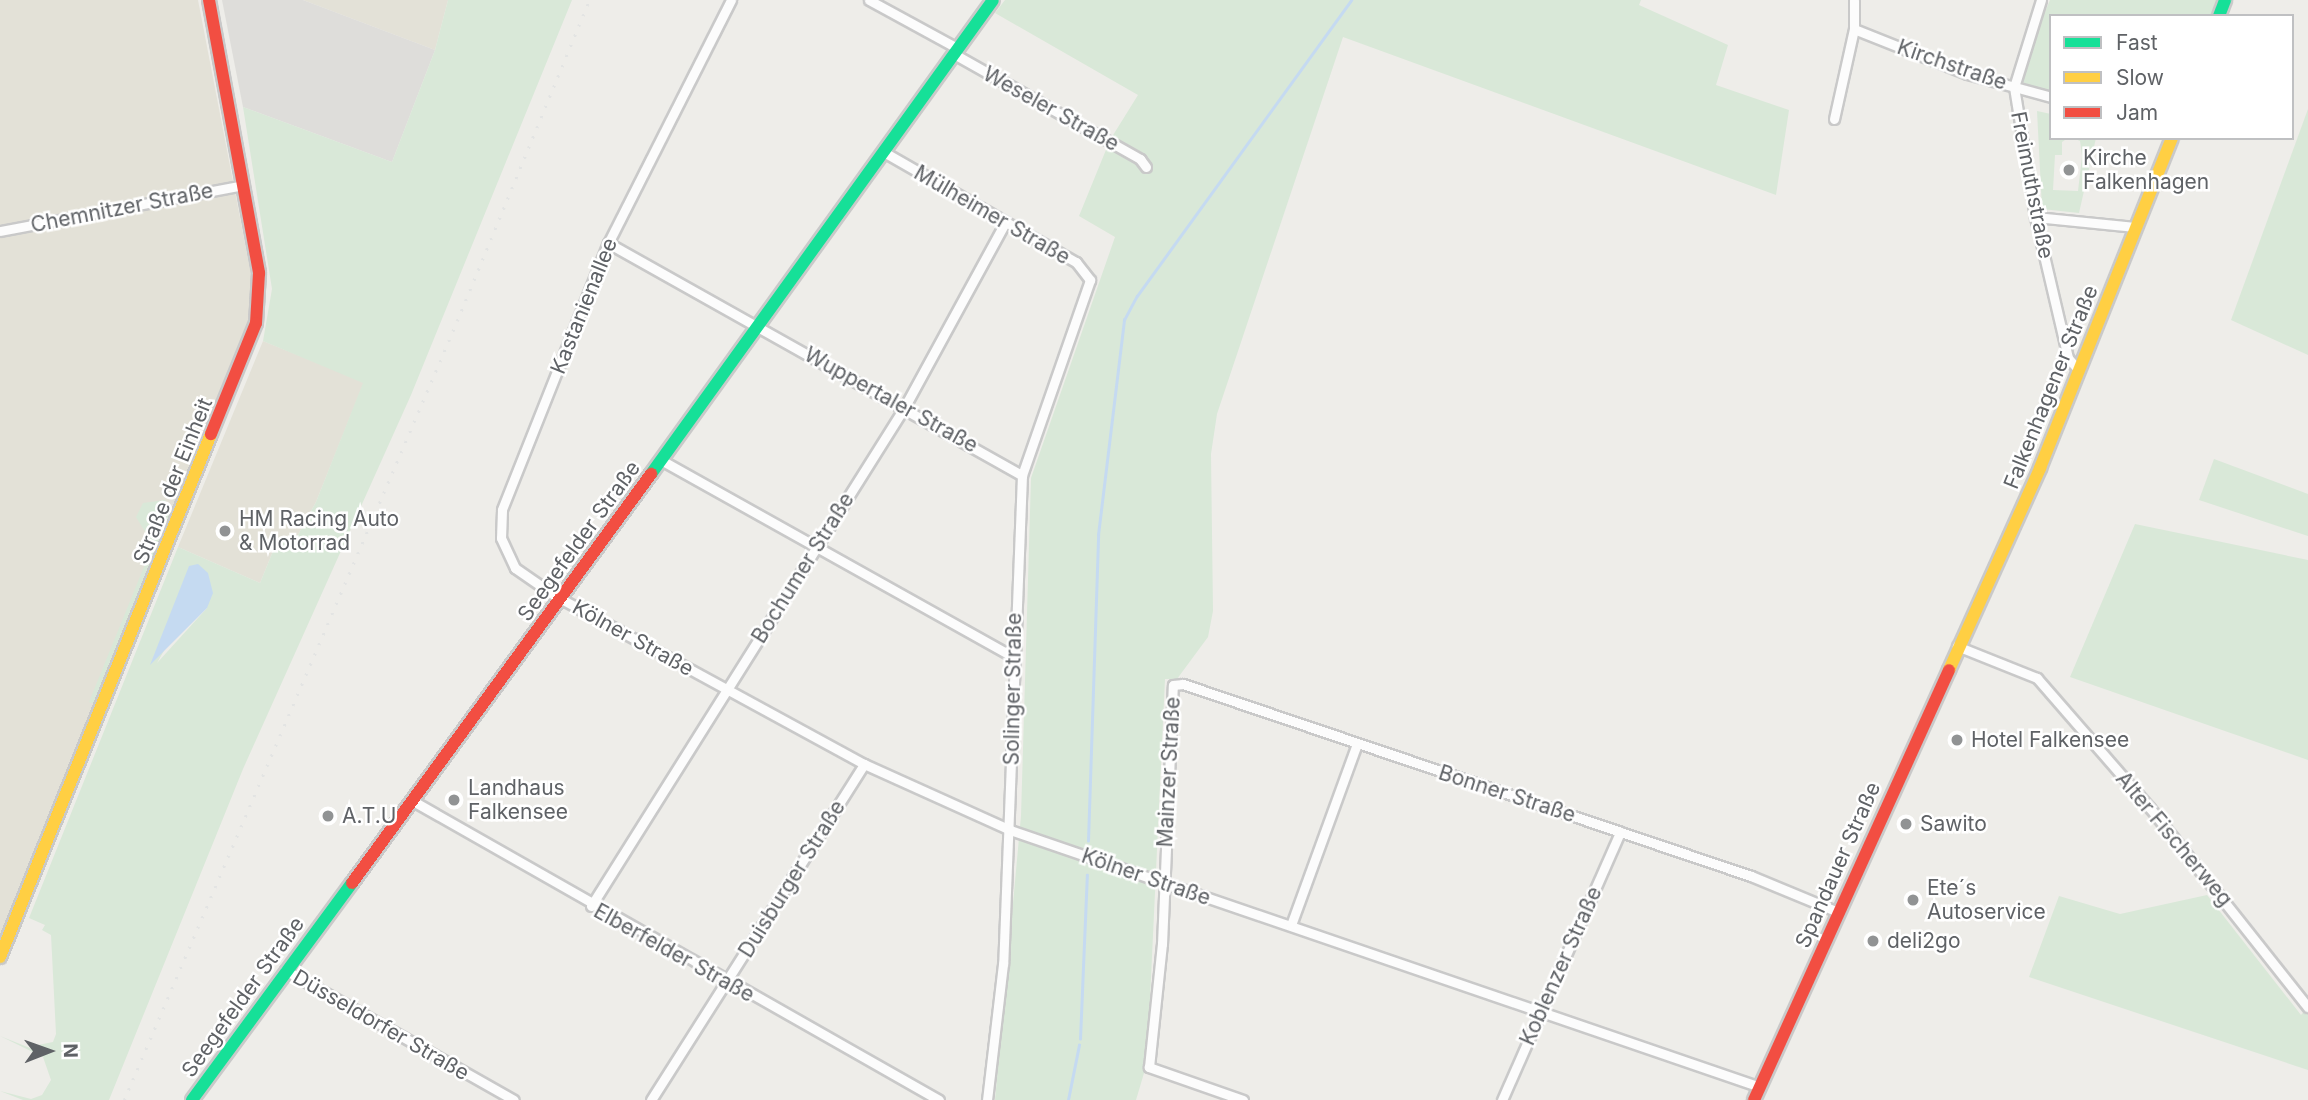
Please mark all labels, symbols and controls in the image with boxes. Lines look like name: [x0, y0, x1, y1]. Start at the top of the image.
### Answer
legend: [2049, 14, 2294, 140]
text: Fast: [2116, 30, 2158, 55]
street label: Kirchstraße: [1894, 34, 2010, 96]
street label: Weseler Straße: [979, 61, 1123, 157]
text: Slow: [2116, 65, 2164, 90]
text: Jam: [2116, 100, 2158, 125]
street label: Freimuthstraße: [2005, 109, 2059, 261]
place label: Kirche Falkenhagen: [2083, 145, 2209, 195]
street label: Mülheimer Straße: [910, 160, 1074, 270]
marker: Kirche Falkenhagen: [2061, 162, 2077, 178]
street label: Chemnitzer Straße: [29, 178, 215, 238]
street label: Kastanienallee: [545, 234, 623, 378]
street label: Falkenhagener Straße: [1999, 281, 2103, 493]
street label: Wuppertaler Straße: [800, 342, 982, 458]
street label: Straße der Einheit: [128, 394, 218, 568]
street label: Seegefelder Straße: [512, 456, 646, 626]
street label: Bochumer Straße: [747, 488, 859, 648]
place label: HM Racing Auto & Motorrad: [239, 506, 399, 556]
marker: HM Racing Auto & Motorrad: [217, 523, 233, 539]
street label: Kölner Straße: [568, 594, 698, 682]
street label: Solinger Straße: [999, 612, 1027, 766]
street label: Mainzer Straße: [1152, 696, 1186, 848]
place label: Hotel Falkensee: [1971, 727, 2129, 753]
marker: Hotel Falkensee: [1949, 732, 1965, 748]
street label: Bonner Straße: [1435, 760, 1579, 828]
street label: Alter Fischerweg: [2110, 767, 2238, 911]
place label: Landhaus Falkensee: [468, 775, 568, 825]
street label: Spandauer Straße: [1790, 778, 1886, 952]
marker: Landhaus Falkensee: [446, 792, 462, 808]
street label: Duisburger Straße: [733, 796, 851, 962]
place label: A.T.U: [342, 803, 396, 829]
marker: A.T.U: [320, 808, 336, 824]
place label: Sawito: [1920, 811, 1987, 837]
marker: Sawito: [1898, 816, 1914, 832]
street label: Kölner Straße: [1078, 843, 1214, 911]
place label: Ete´s Autoservice: [1927, 875, 2046, 925]
street label: Koblenzer Straße: [1515, 883, 1607, 1049]
marker: Ete´s Autoservice: [1905, 892, 1921, 908]
street label: Elberfelder Straße: [589, 898, 759, 1008]
street label: Seegefelder Straße: [176, 912, 310, 1082]
place label: deli2go: [1887, 928, 1961, 954]
marker: deli2go: [1865, 933, 1881, 949]
street label: Düsseldorfer Straße: [288, 964, 474, 1086]
north arrow: [14, 1016, 84, 1086]
text: N: [59, 1043, 82, 1058]

